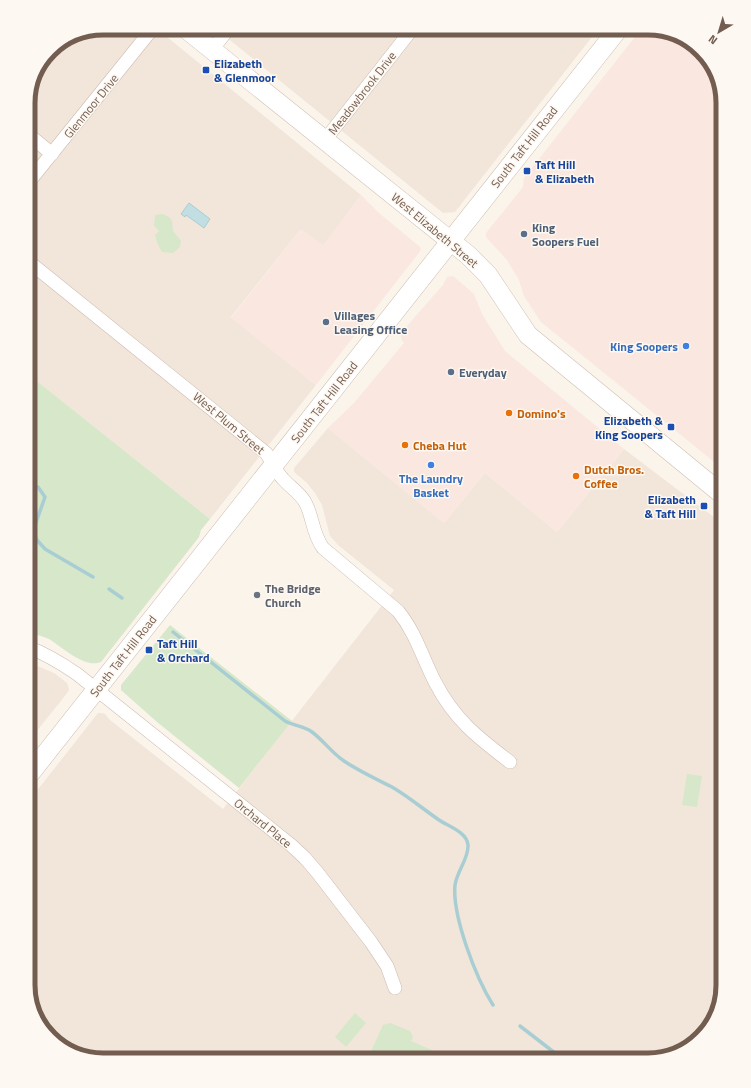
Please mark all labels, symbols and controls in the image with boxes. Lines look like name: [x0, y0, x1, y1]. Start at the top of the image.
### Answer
north arrow: [699, 12, 739, 52]
text: N: [705, 31, 721, 49]
street label: Meadowbrook Drive: [323, 47, 401, 139]
place label: Elizabeth & Glenmoor: [214, 54, 276, 87]
marker: Elizabeth & Glenmoor: [201, 65, 211, 75]
street label: Glenmoor Drive: [59, 70, 123, 142]
street label: South Taft Hill Road: [486, 102, 562, 192]
place label: Taft Hill & Elizabeth: [535, 155, 594, 188]
marker: Taft Hill & Elizabeth: [522, 166, 532, 176]
street label: West Elizabeth Street: [387, 188, 483, 273]
place label: King Soopers Fuel: [532, 218, 599, 251]
marker: King Soopers Fuel: [519, 229, 529, 239]
place label: Villages Leasing Office: [334, 306, 407, 339]
marker: Villages Leasing Office: [321, 317, 331, 327]
place label: King Soopers: [610, 337, 678, 356]
marker: King Soopers: [681, 341, 691, 351]
street label: South Taft Hill Road: [286, 357, 362, 447]
place label: Everyday: [459, 363, 507, 382]
marker: Everyday: [446, 367, 456, 377]
street label: West Plum Street: [189, 387, 270, 459]
place label: Domino's: [517, 404, 566, 423]
marker: Domino's: [504, 408, 514, 418]
place label: Elizabeth & King Soopers: [595, 411, 664, 444]
marker: Elizabeth & King Soopers: [666, 422, 676, 432]
place label: Cheba Hut: [413, 436, 467, 455]
marker: Cheba Hut: [400, 440, 410, 450]
marker: The Laundry Basket: [426, 460, 436, 470]
place label: Dutch Bros. Coffee: [584, 460, 644, 493]
place label: The Laundry Basket: [399, 469, 463, 502]
marker: Dutch Bros. Coffee: [571, 471, 581, 481]
place label: Elizabeth & Taft Hill: [644, 490, 696, 523]
marker: Elizabeth & Taft Hill: [699, 501, 709, 511]
place label: The Bridge Church: [265, 579, 321, 612]
marker: The Bridge Church: [252, 590, 262, 600]
street label: South Taft Hill Road: [85, 611, 161, 701]
place label: Taft Hill & Orchard: [157, 634, 210, 667]
marker: Taft Hill & Orchard: [144, 645, 154, 655]
street label: Orchard Place: [230, 794, 296, 852]

